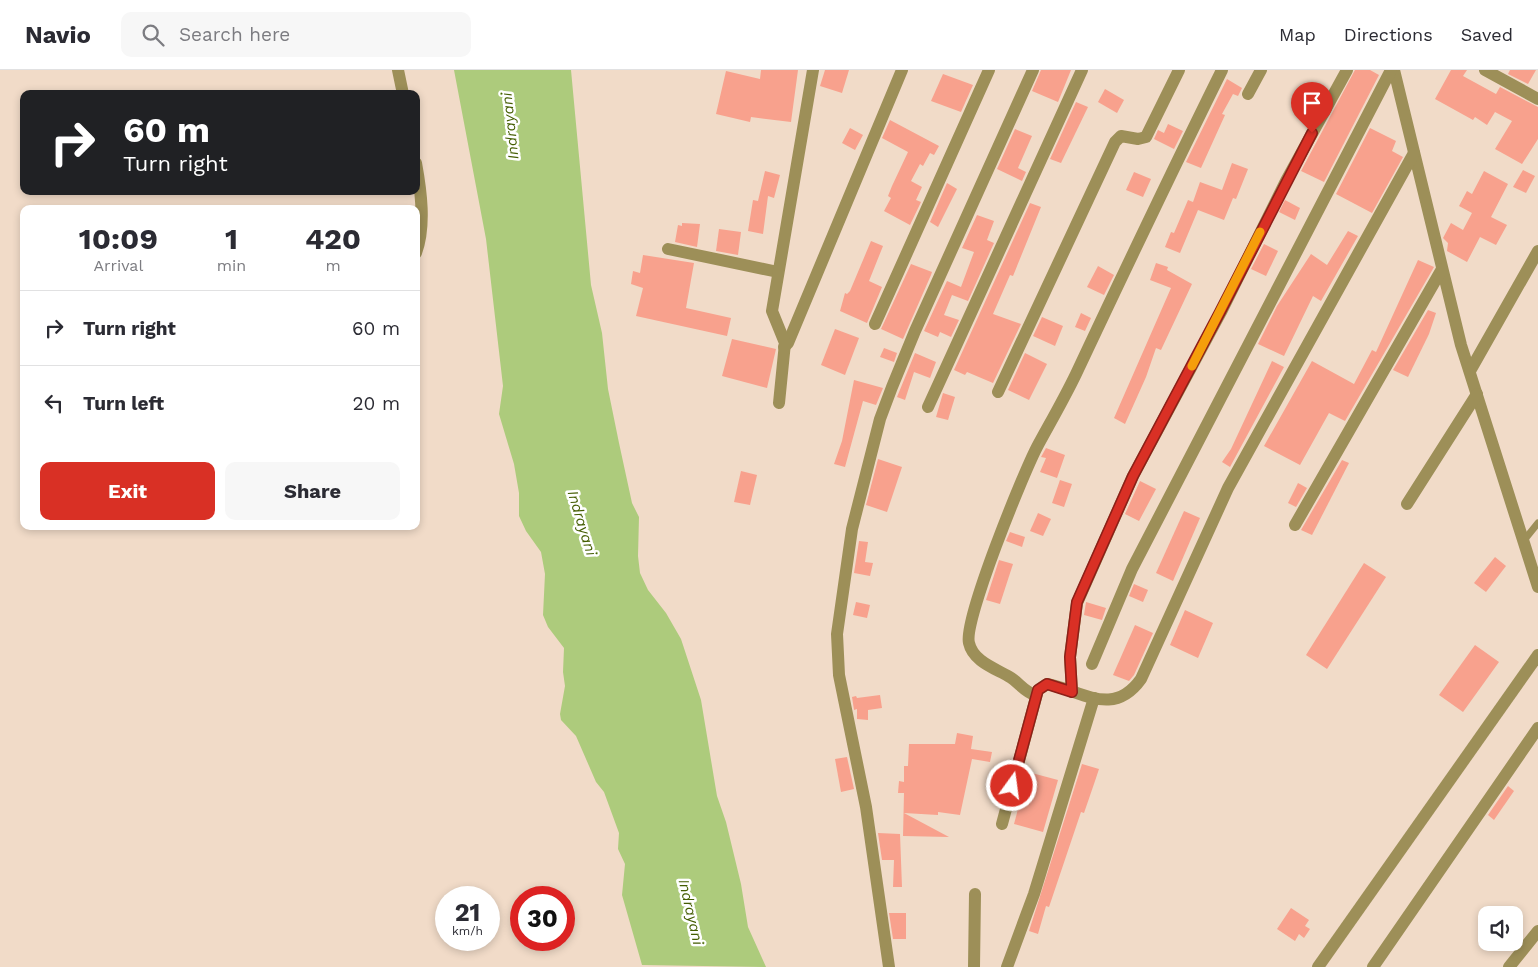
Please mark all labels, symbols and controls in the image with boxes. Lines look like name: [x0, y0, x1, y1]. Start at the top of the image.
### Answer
search box: [121, 12, 471, 57]
text: Navio: [25, 21, 91, 49]
icon: search: [139, 21, 167, 49]
text: Search here: [179, 23, 290, 46]
text: Map: [1279, 24, 1316, 45]
text: Directions: [1344, 24, 1433, 45]
text: Saved: [1461, 24, 1513, 45]
pin: [1291, 82, 1333, 133]
icon: arrive: [1298, 89, 1326, 117]
water label: Indrayani: [497, 91, 522, 160]
text: 60 m: [123, 109, 210, 151]
icon: right: [40, 110, 105, 175]
text: Turn right: [123, 151, 228, 176]
text: 10:09: [79, 221, 158, 256]
text: 1: [225, 221, 238, 256]
text: 420: [305, 221, 361, 256]
text: Arrival: [93, 256, 143, 275]
text: min: [217, 256, 246, 275]
text: m: [325, 256, 341, 275]
icon: right: [40, 314, 68, 342]
text: Turn right: [83, 317, 176, 340]
text: 60 m: [352, 317, 400, 340]
icon: left: [40, 389, 68, 417]
text: Turn left: [83, 392, 164, 415]
text: 20 m: [353, 392, 400, 415]
button: Exit: [40, 462, 215, 520]
button: Share: [225, 462, 400, 520]
water label: Indrayani: [564, 488, 601, 559]
position arrow: [985, 759, 1037, 811]
water label: Indrayani: [675, 877, 708, 948]
speed limit sign: 30: [510, 886, 575, 951]
text: 21: [455, 898, 480, 927]
map controls: [1478, 906, 1523, 951]
button: sound: [1478, 906, 1523, 951]
text: km/h: [452, 924, 483, 938]

